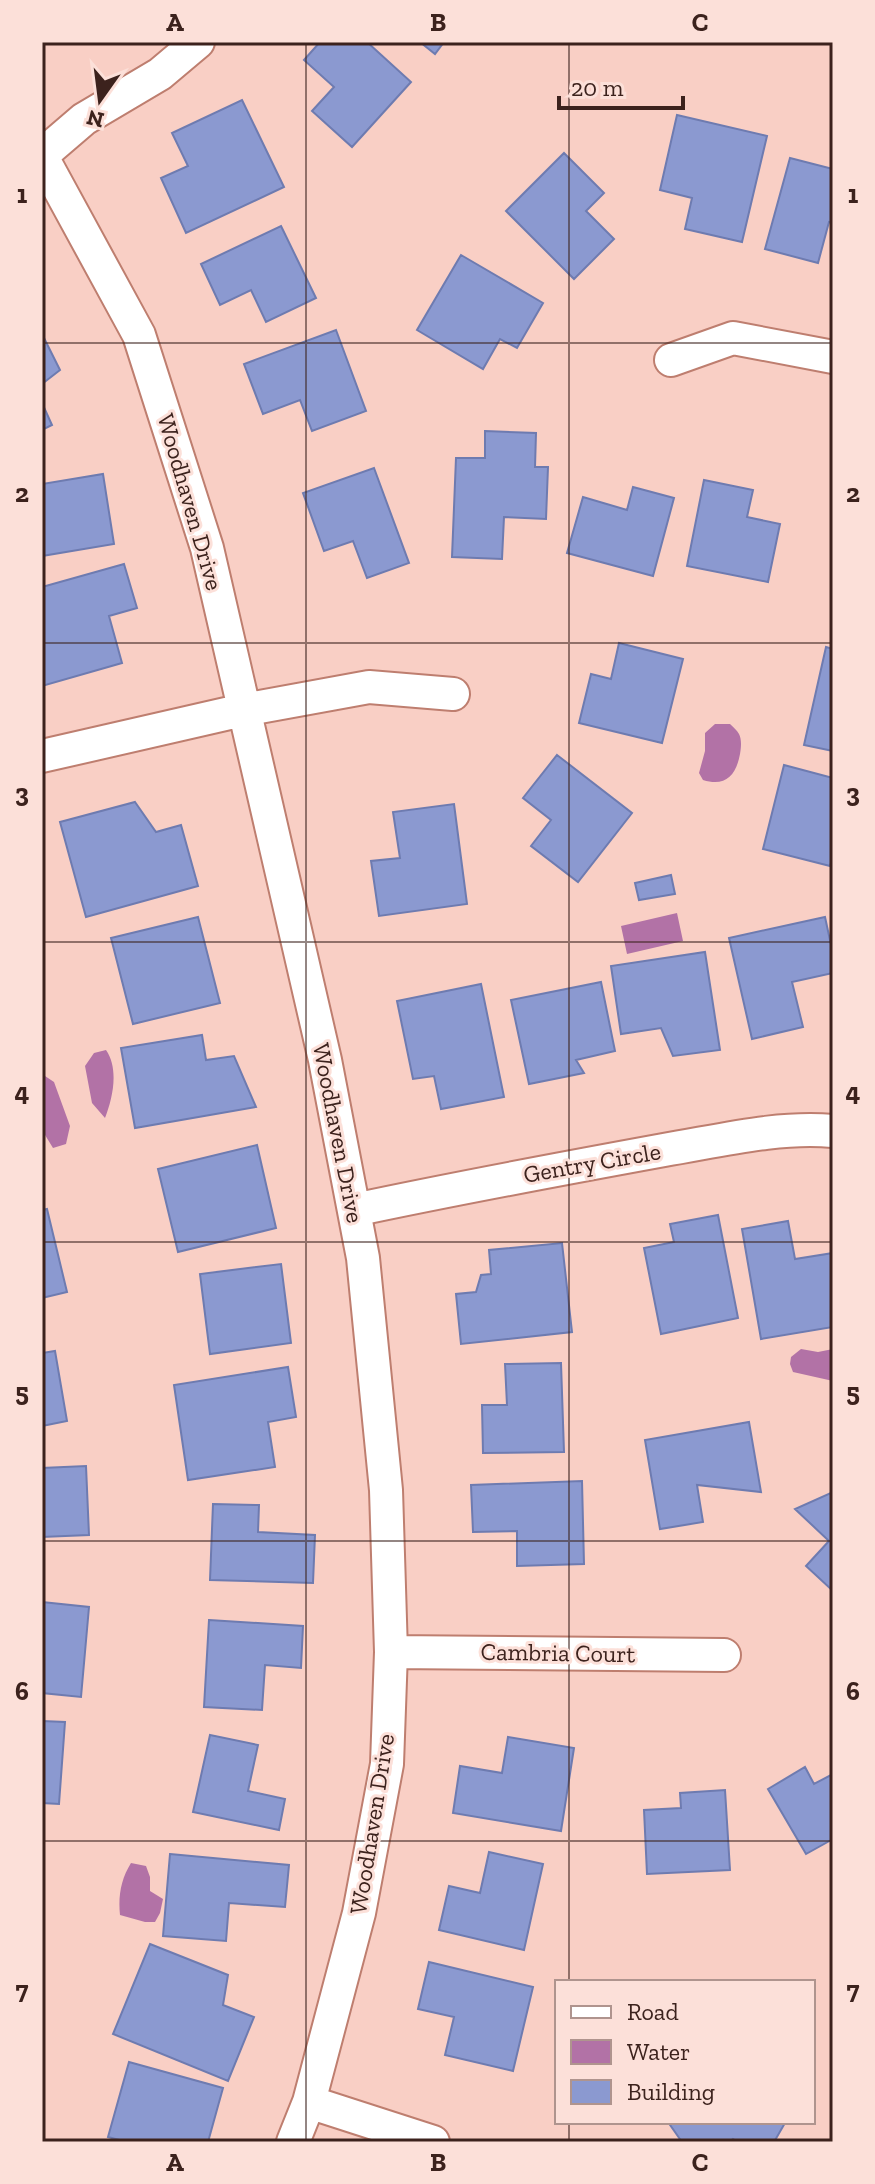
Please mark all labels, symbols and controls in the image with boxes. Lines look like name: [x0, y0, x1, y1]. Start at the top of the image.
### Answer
text: A: [166, 6, 184, 38]
text: B: [430, 6, 446, 38]
text: C: [692, 6, 708, 38]
north arrow: [60, 60, 140, 140]
scale bar: [559, 60, 683, 110]
text: 20 m: [571, 73, 624, 102]
text: N: [84, 104, 107, 134]
text: 1: [17, 178, 28, 210]
text: 1: [848, 178, 859, 210]
street label: Woodhaven Drive: [151, 410, 230, 594]
text: 2: [15, 477, 29, 509]
text: 2: [846, 477, 860, 509]
text: 3: [15, 777, 29, 809]
text: 3: [846, 777, 860, 809]
street label: Woodhaven Drive: [307, 1041, 370, 1225]
text: 4: [15, 1076, 30, 1108]
text: 4: [846, 1076, 861, 1108]
street label: Gentry Circle: [521, 1136, 663, 1189]
text: 5: [15, 1376, 29, 1408]
text: 5: [846, 1376, 860, 1408]
street label: Cambria Court: [480, 1637, 636, 1668]
text: 6: [15, 1675, 29, 1707]
text: 6: [846, 1675, 860, 1707]
street label: Woodhaven Drive: [343, 1732, 400, 1916]
text: 7: [16, 1974, 29, 2006]
text: 7: [847, 1974, 860, 2006]
legend: [555, 1980, 815, 2124]
text: Road: [627, 1997, 679, 2026]
text: Water: [627, 2037, 690, 2066]
text: Building: [627, 2077, 715, 2106]
text: A: [166, 2146, 184, 2178]
text: B: [430, 2146, 446, 2178]
text: C: [692, 2146, 708, 2178]

